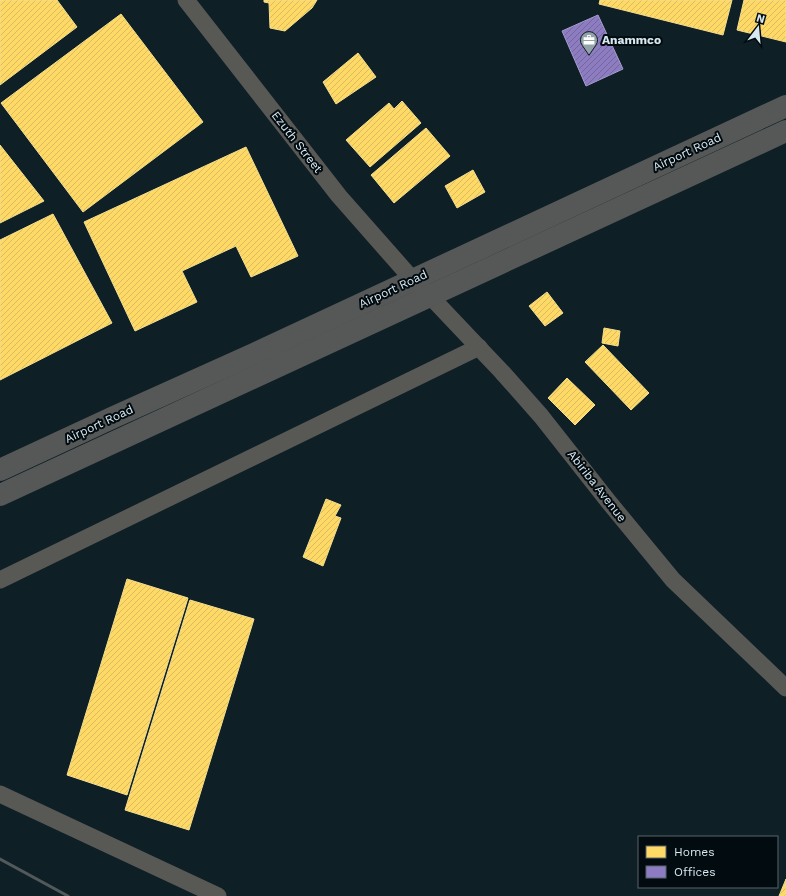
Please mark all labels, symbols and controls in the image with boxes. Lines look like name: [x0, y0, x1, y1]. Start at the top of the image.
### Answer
north arrow: [738, 8, 778, 48]
text: N: [755, 11, 766, 26]
office icon: Anammco: [579, 30, 599, 55]
place label: Anammco: [602, 33, 661, 47]
street label: Ezuth Street: [269, 108, 325, 176]
street label: Airport Road: [651, 130, 723, 174]
street label: Airport Road: [357, 267, 429, 311]
street label: Airport Road: [63, 402, 135, 446]
street label: Abiriba Avenue: [565, 447, 629, 525]
legend: [638, 836, 778, 888]
text: Homes: [674, 845, 715, 859]
text: Offices: [674, 865, 716, 879]

